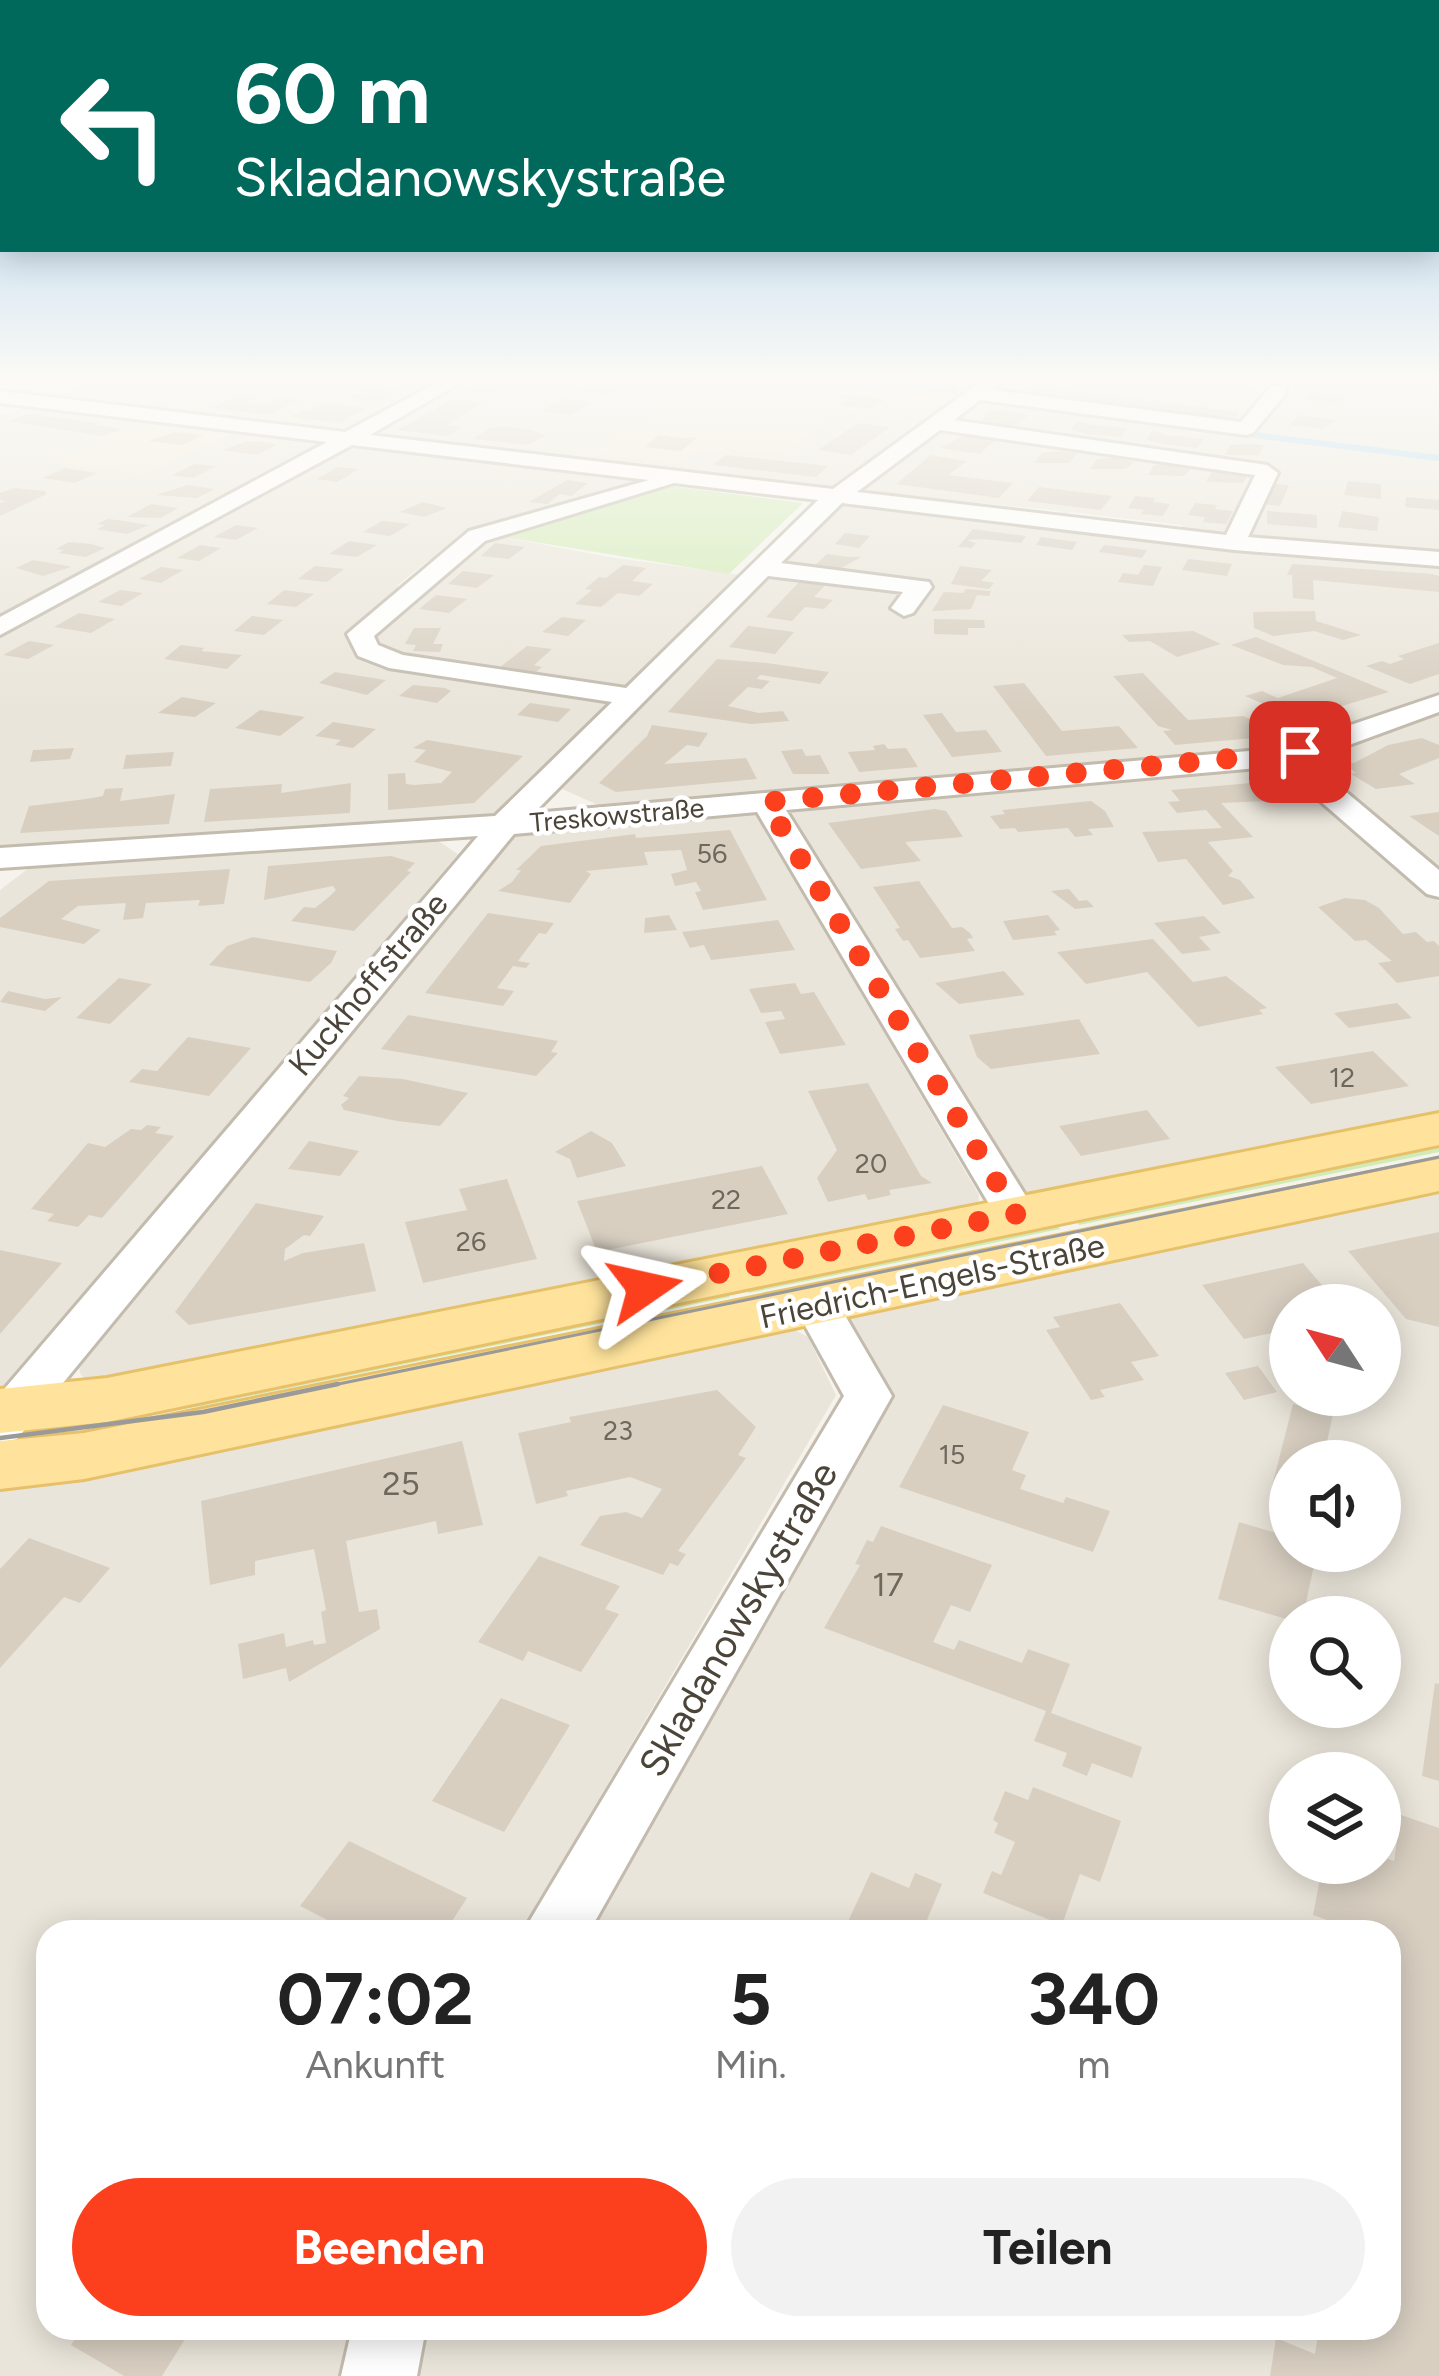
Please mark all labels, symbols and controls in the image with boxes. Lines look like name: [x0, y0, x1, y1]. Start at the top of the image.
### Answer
text: 60 m: [234, 43, 430, 144]
icon: left: [36, 48, 192, 204]
text: Skladanowskystraße: [234, 145, 726, 210]
pin: [1249, 701, 1351, 803]
icon: arrive: [1267, 719, 1333, 785]
street label: Treskowstraße: [528, 791, 706, 839]
house number: 56: [697, 837, 727, 870]
street label: Kuckhoffstraße: [280, 885, 456, 1083]
house number: 12: [1329, 1061, 1355, 1094]
house number: 20: [855, 1147, 887, 1180]
house number: 22: [711, 1183, 741, 1216]
house number: 26: [456, 1225, 486, 1258]
position arrow: [582, 1225, 708, 1351]
street label: Friedrich-Engels-Straße: [756, 1225, 1108, 1337]
north arrow: [1269, 1284, 1401, 1416]
map controls: [1269, 1284, 1401, 1884]
house number: 23: [603, 1414, 633, 1447]
house number: 15: [939, 1438, 965, 1471]
button: sound: [1269, 1440, 1401, 1572]
street label: Skladanowskystraße: [629, 1453, 847, 1785]
house number: 25: [382, 1464, 420, 1503]
house number: 17: [872, 1565, 904, 1604]
button: search: [1269, 1596, 1401, 1728]
button: layers: [1269, 1752, 1401, 1884]
text: 07:02: [277, 1956, 474, 2042]
text: 5: [730, 1956, 772, 2042]
text: 340: [1028, 1956, 1160, 2042]
text: Ankunft: [306, 2041, 445, 2088]
text: Min.: [715, 2041, 787, 2088]
text: m: [1077, 2041, 1110, 2088]
button: Beenden: [72, 2178, 707, 2316]
button: Teilen: [731, 2178, 1365, 2316]

